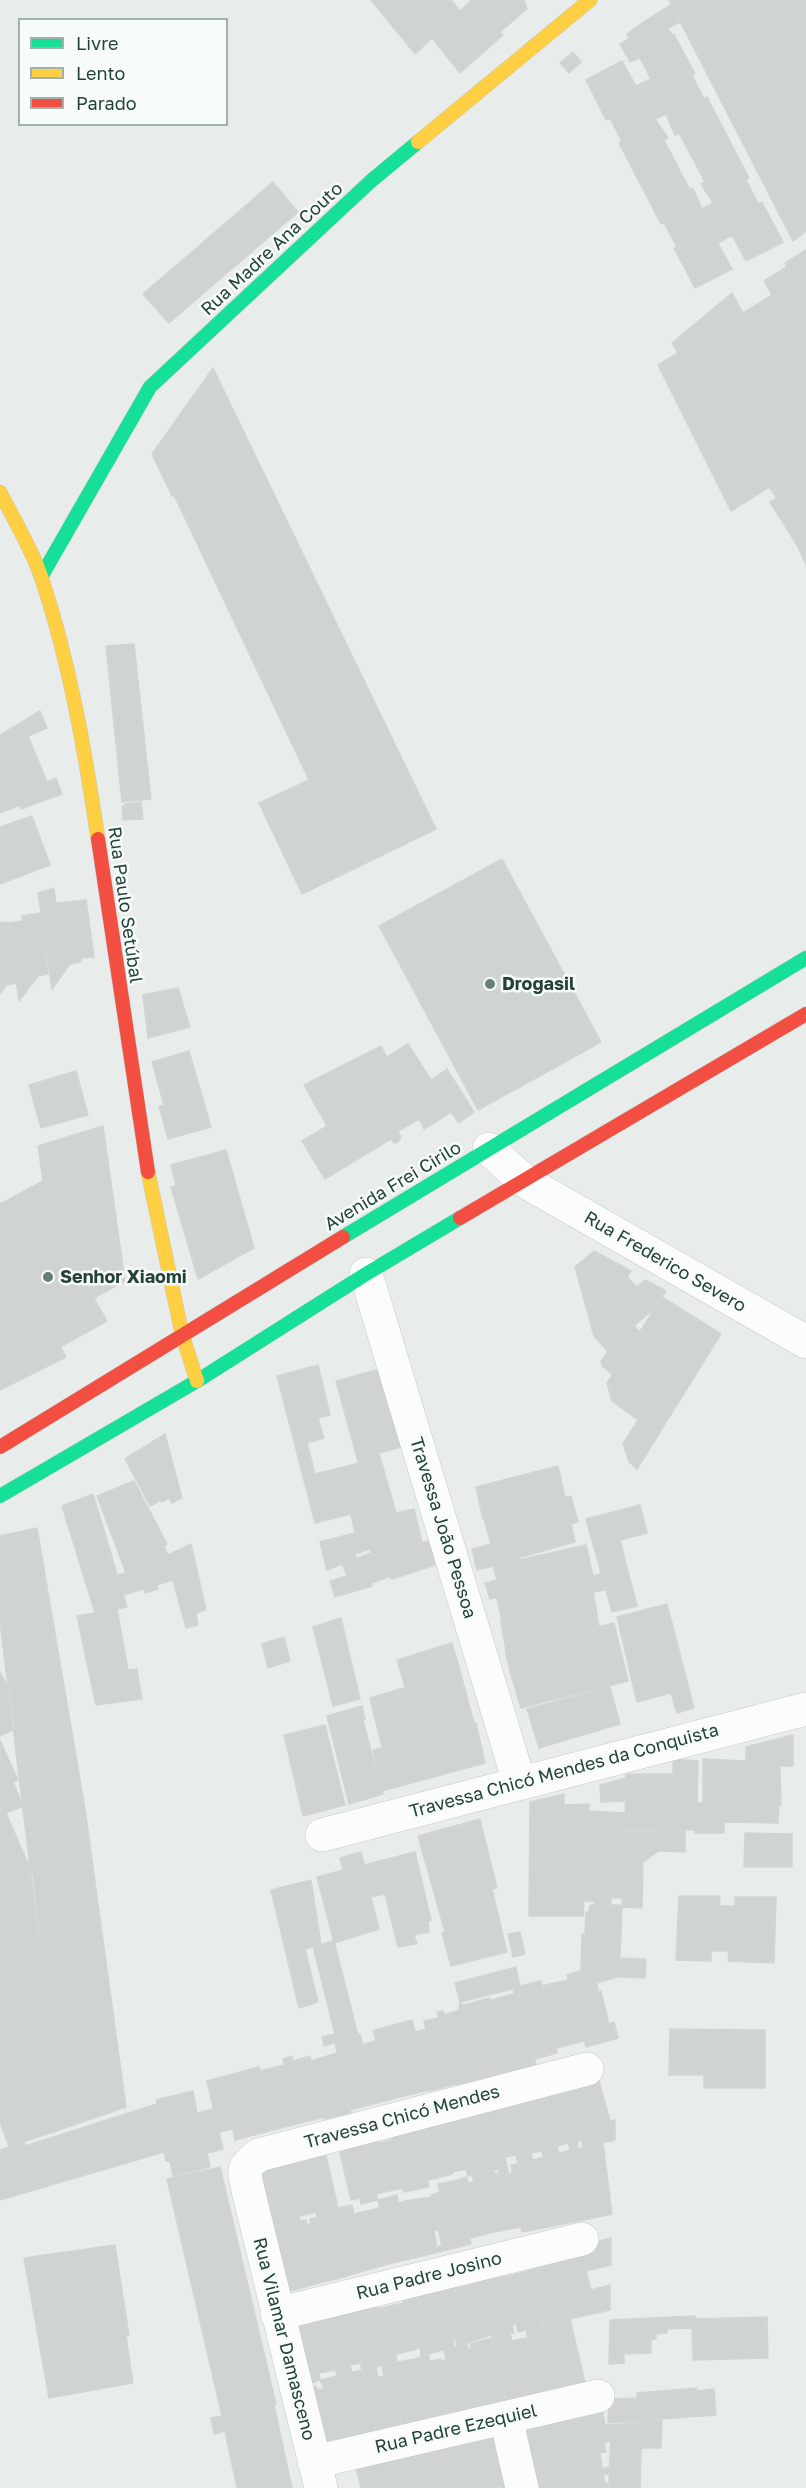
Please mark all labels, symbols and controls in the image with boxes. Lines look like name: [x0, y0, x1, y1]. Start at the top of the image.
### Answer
legend: [18, 18, 228, 126]
text: Livre: [76, 32, 118, 54]
text: Lento: [76, 62, 125, 84]
text: Parado: [76, 92, 137, 114]
street label: Rua Madre Ana Couto: [197, 178, 347, 320]
street label: Rua Paulo Setúbal: [103, 825, 147, 985]
place label: Drogasil: [502, 973, 575, 995]
marker: Drogasil: [483, 977, 497, 991]
street label: Avenida Frei Cirilo: [321, 1137, 465, 1235]
street label: Rua Frederico Severo: [580, 1207, 750, 1317]
place label: Senhor Xiaomi: [60, 1266, 187, 1288]
marker: Senhor Xiaomi: [41, 1270, 55, 1284]
street label: Travessa João Pessoa: [405, 1435, 481, 1621]
street label: Travessa Chicó Mendes da Conquista: [407, 1719, 721, 1823]
street label: Travessa Chicó Mendes: [302, 2081, 502, 2153]
street label: Rua Vilamar Damasceno: [248, 2235, 320, 2443]
street label: Rua Padre Josino: [354, 2247, 504, 2305]
street label: Rua Padre Ezequiel: [373, 2400, 539, 2458]

